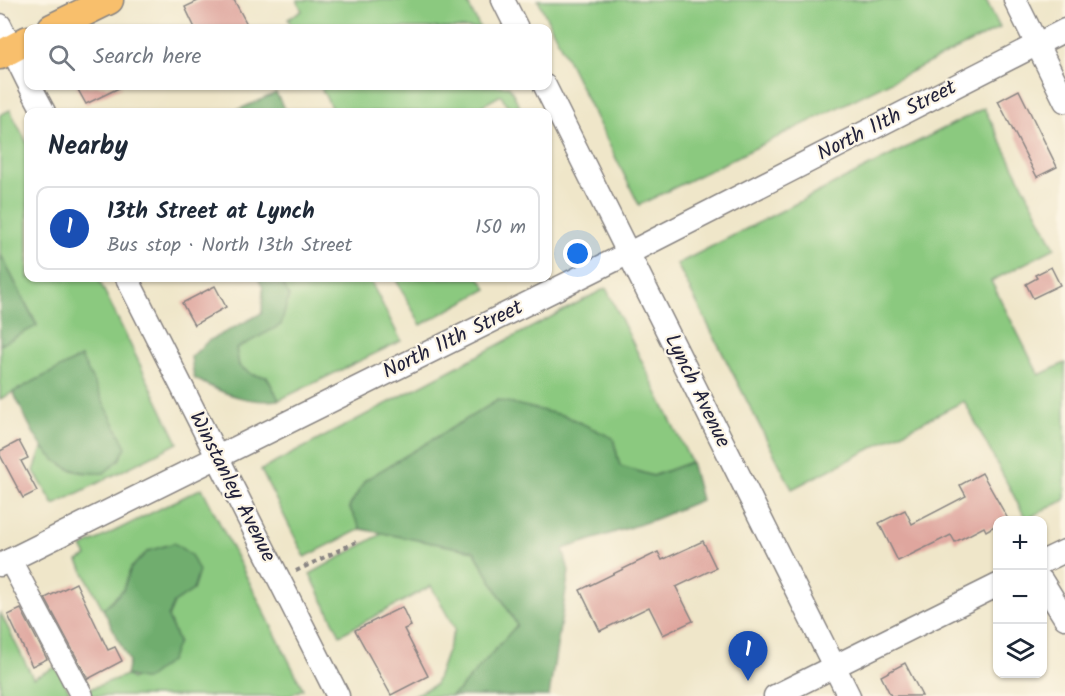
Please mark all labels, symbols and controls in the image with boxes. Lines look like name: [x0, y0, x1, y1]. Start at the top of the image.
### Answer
search box: [24, 24, 552, 90]
text: Search here: [93, 40, 201, 75]
icon: search: [45, 41, 78, 74]
street label: North 11th Street: [811, 71, 963, 170]
text: Nearby: [48, 126, 128, 168]
text: 13th Street at Lynch: [107, 195, 315, 230]
text: 1: [66, 212, 73, 244]
text: 150 m: [475, 212, 526, 244]
text: Bus stop · North 13th Street: [107, 230, 352, 262]
your location: [563, 239, 592, 268]
street label: North 11th Street: [377, 291, 530, 388]
street label: Lynch Avenue: [655, 328, 739, 454]
street label: Winstanley Avenue: [180, 406, 284, 569]
map controls: [993, 516, 1047, 678]
button: +: [993, 516, 1047, 570]
button: −: [993, 570, 1047, 624]
button: layers: [993, 624, 1047, 678]
pin: 1: [728, 632, 768, 681]

